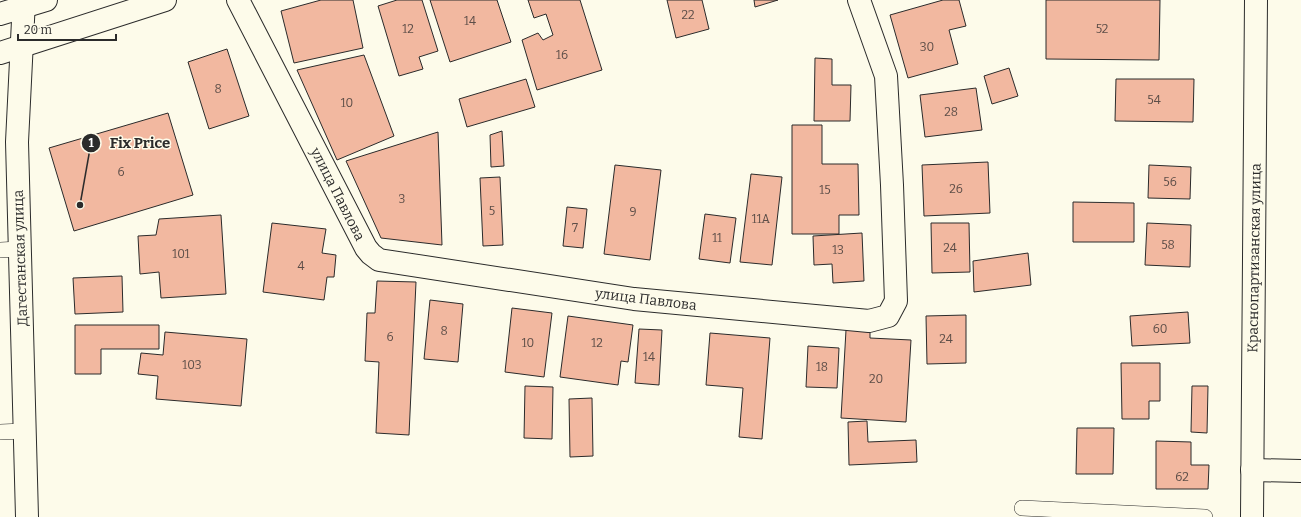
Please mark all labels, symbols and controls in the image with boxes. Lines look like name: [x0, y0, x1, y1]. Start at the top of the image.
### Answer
house number: 22: [681, 8, 695, 22]
house number: 14: [464, 14, 476, 28]
scale bar: [18, 16, 116, 42]
house number: 12: [402, 22, 414, 36]
house number: 52: [1096, 22, 1108, 36]
text: 20 m: [24, 23, 53, 37]
house number: 30: [920, 40, 934, 54]
house number: 16: [556, 48, 568, 62]
house number: 8: [214, 82, 222, 96]
house number: 54: [1147, 93, 1161, 107]
house number: 10: [341, 96, 353, 110]
house number: 28: [944, 105, 958, 119]
callout: Fix Price: [81, 129, 178, 156]
text: Fix Price: [110, 134, 170, 152]
text: 1: [88, 136, 94, 150]
street label: улица Павлова: [306, 144, 368, 244]
street label: Краснопартизанская улица: [1244, 163, 1265, 353]
house number: 6: [117, 165, 125, 179]
house number: 56: [1163, 175, 1177, 189]
house number: 26: [949, 182, 963, 196]
house number: 15: [819, 183, 831, 197]
street label: Дагестанская улица: [10, 189, 31, 326]
house number: 3: [399, 192, 406, 206]
house number: 5: [489, 204, 495, 218]
house number: 9: [629, 205, 637, 219]
house number: 11А: [752, 212, 771, 226]
house number: 7: [572, 221, 578, 235]
house number: 11: [712, 231, 722, 245]
house number: 58: [1161, 238, 1175, 252]
house number: 24: [943, 241, 957, 255]
house number: 13: [832, 243, 844, 257]
house number: 101: [172, 247, 190, 261]
house number: 4: [297, 259, 305, 273]
street label: улица Павлова: [593, 285, 698, 314]
house number: 60: [1153, 322, 1167, 336]
house number: 8: [440, 324, 448, 338]
house number: 6: [386, 330, 394, 344]
house number: 24: [939, 332, 953, 346]
house number: 10: [522, 336, 534, 350]
house number: 12: [591, 336, 603, 350]
house number: 14: [643, 350, 655, 364]
house number: 103: [182, 358, 202, 372]
house number: 18: [816, 360, 828, 374]
house number: 20: [869, 372, 883, 386]
house number: 62: [1175, 470, 1189, 484]

